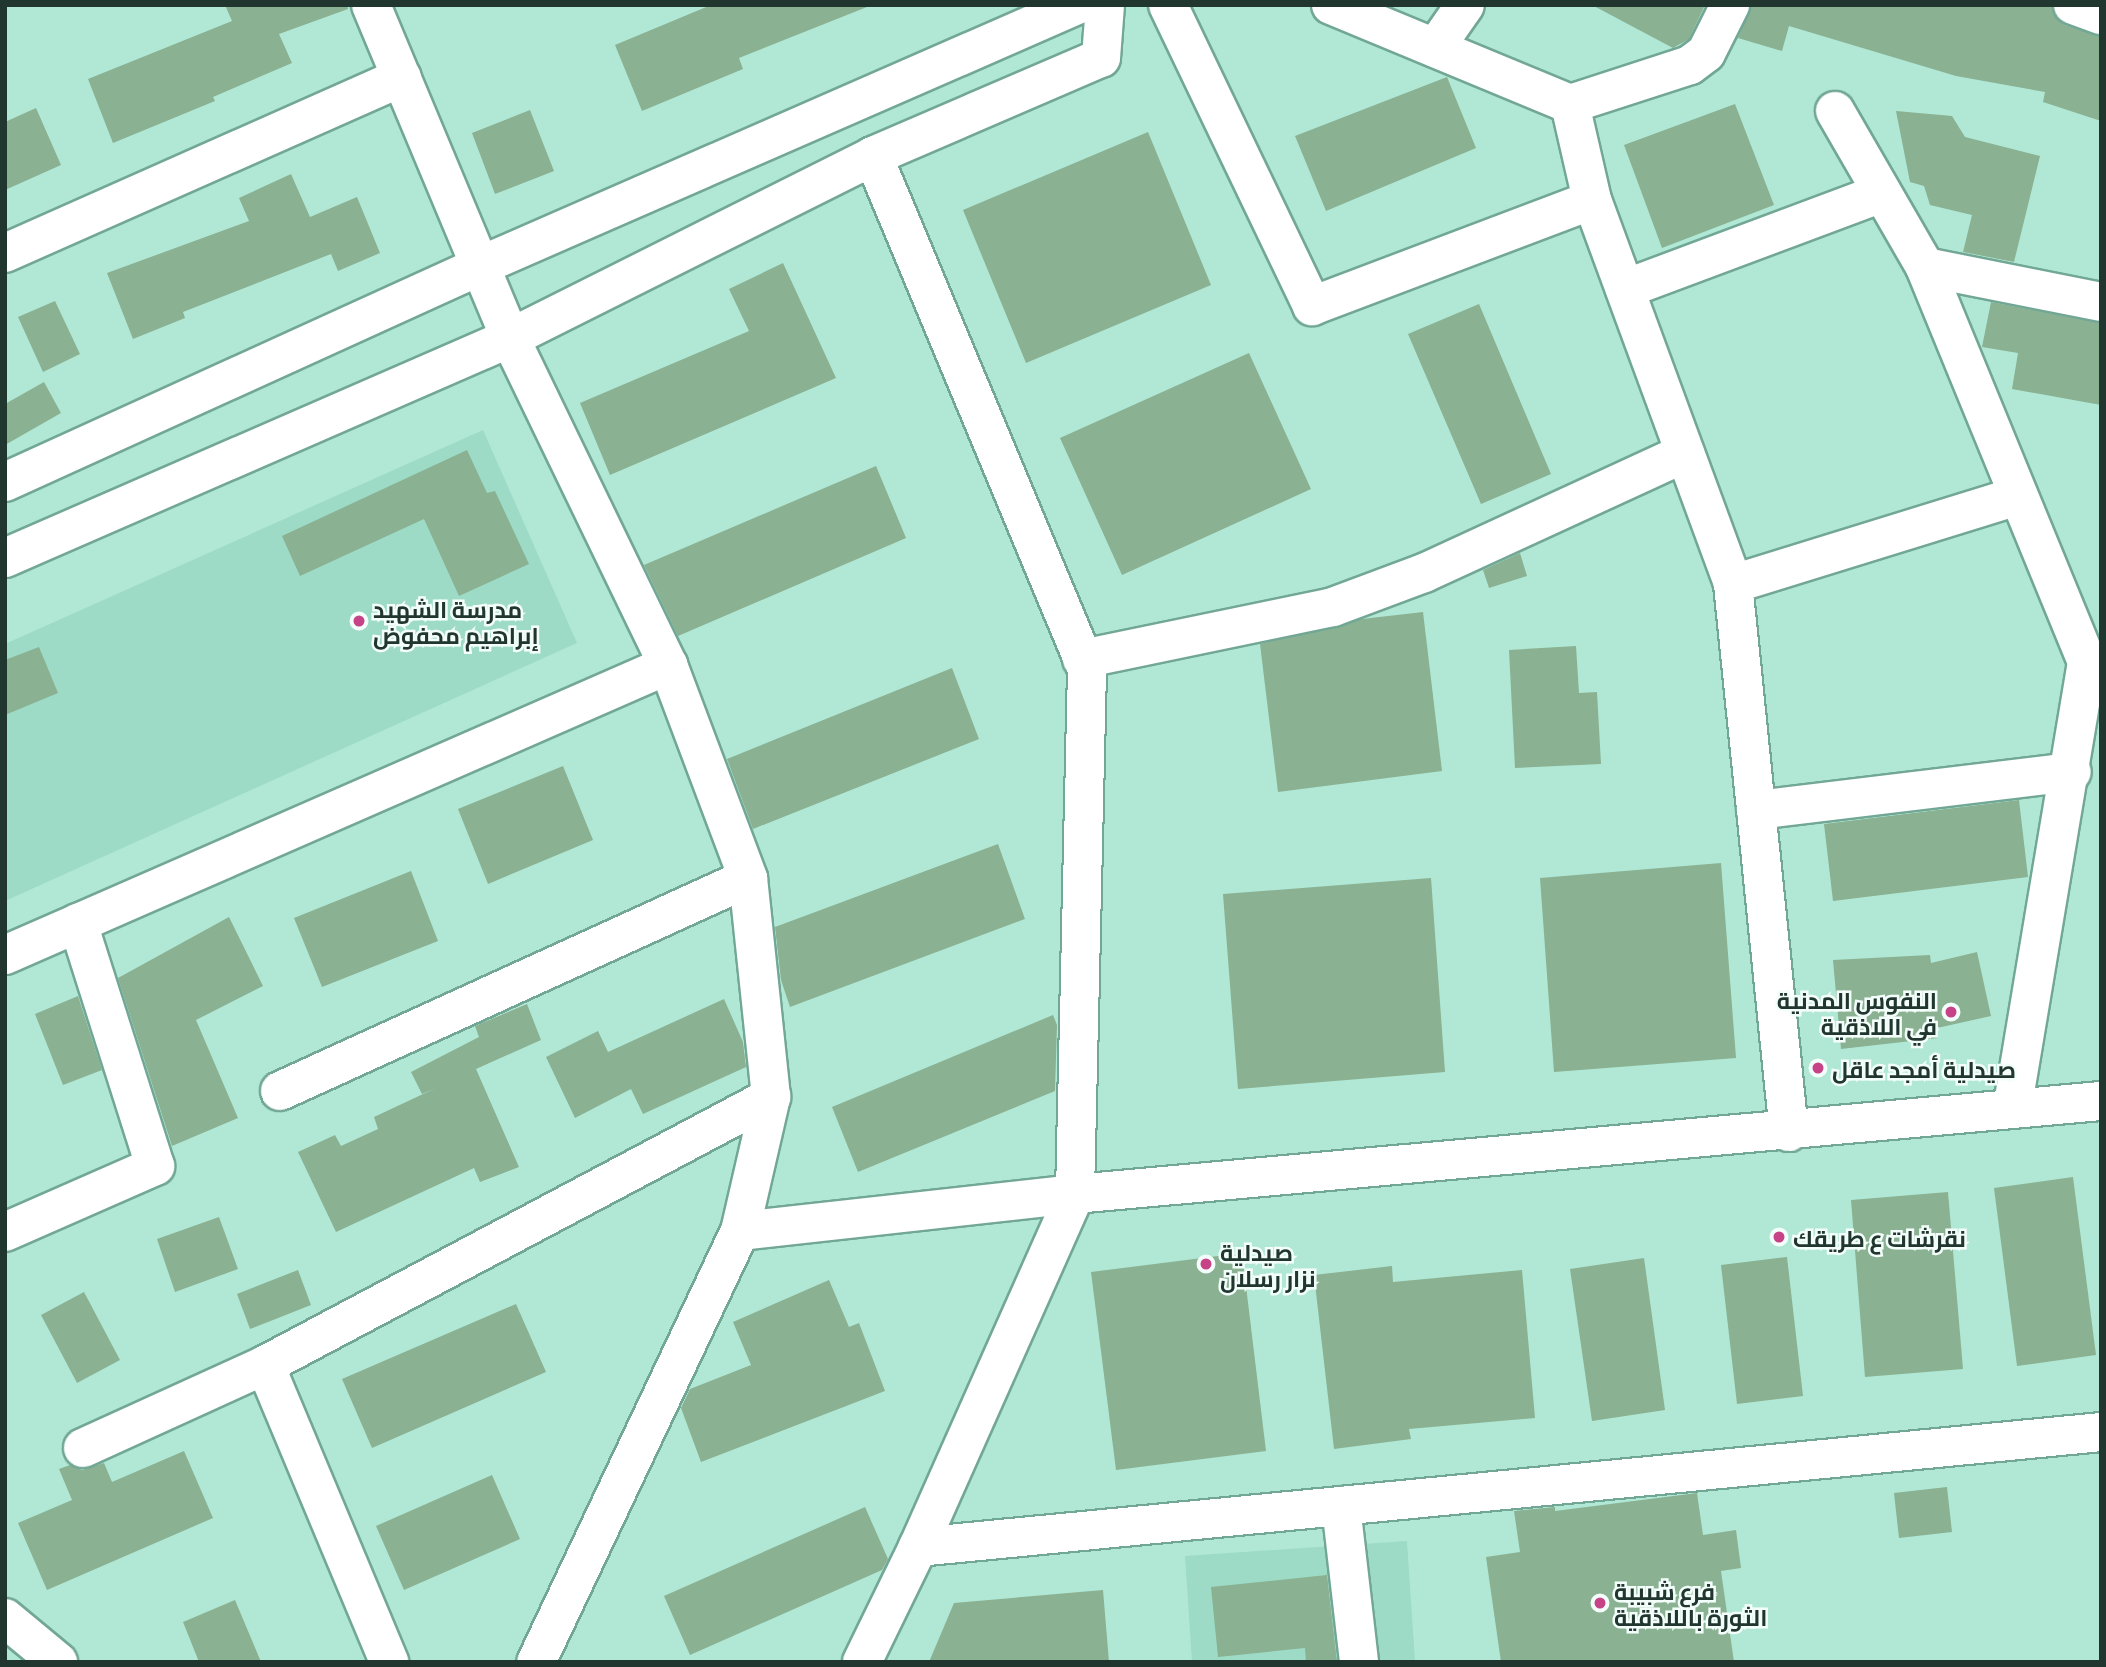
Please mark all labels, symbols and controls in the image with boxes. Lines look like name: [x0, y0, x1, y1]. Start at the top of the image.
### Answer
place label: مدرسة الشهيد إبراهيم محفوض: [373, 594, 539, 648]
marker: مدرسة الشهيد إبراهيم محفوض: [351, 613, 367, 629]
place label: النفوس المدنية في اللاذقية: [1777, 985, 1937, 1039]
marker: النفوس المدنية في اللاذقية: [1943, 1004, 1959, 1020]
place label: صيدلية أمجد عاقل: [1832, 1054, 2016, 1082]
marker: صيدلية أمجد عاقل: [1810, 1060, 1826, 1076]
place label: نقرشات ع طريقك: [1793, 1223, 1966, 1251]
marker: نقرشات ع طريقك: [1771, 1229, 1787, 1245]
place label: صيدلية نزار رسلان: [1220, 1237, 1316, 1291]
marker: صيدلية نزار رسلان: [1198, 1256, 1214, 1272]
place label: فرع شبيبة الثورة باللاذقية: [1614, 1576, 1767, 1630]
marker: فرع شبيبة الثورة باللاذقية: [1592, 1595, 1608, 1611]

